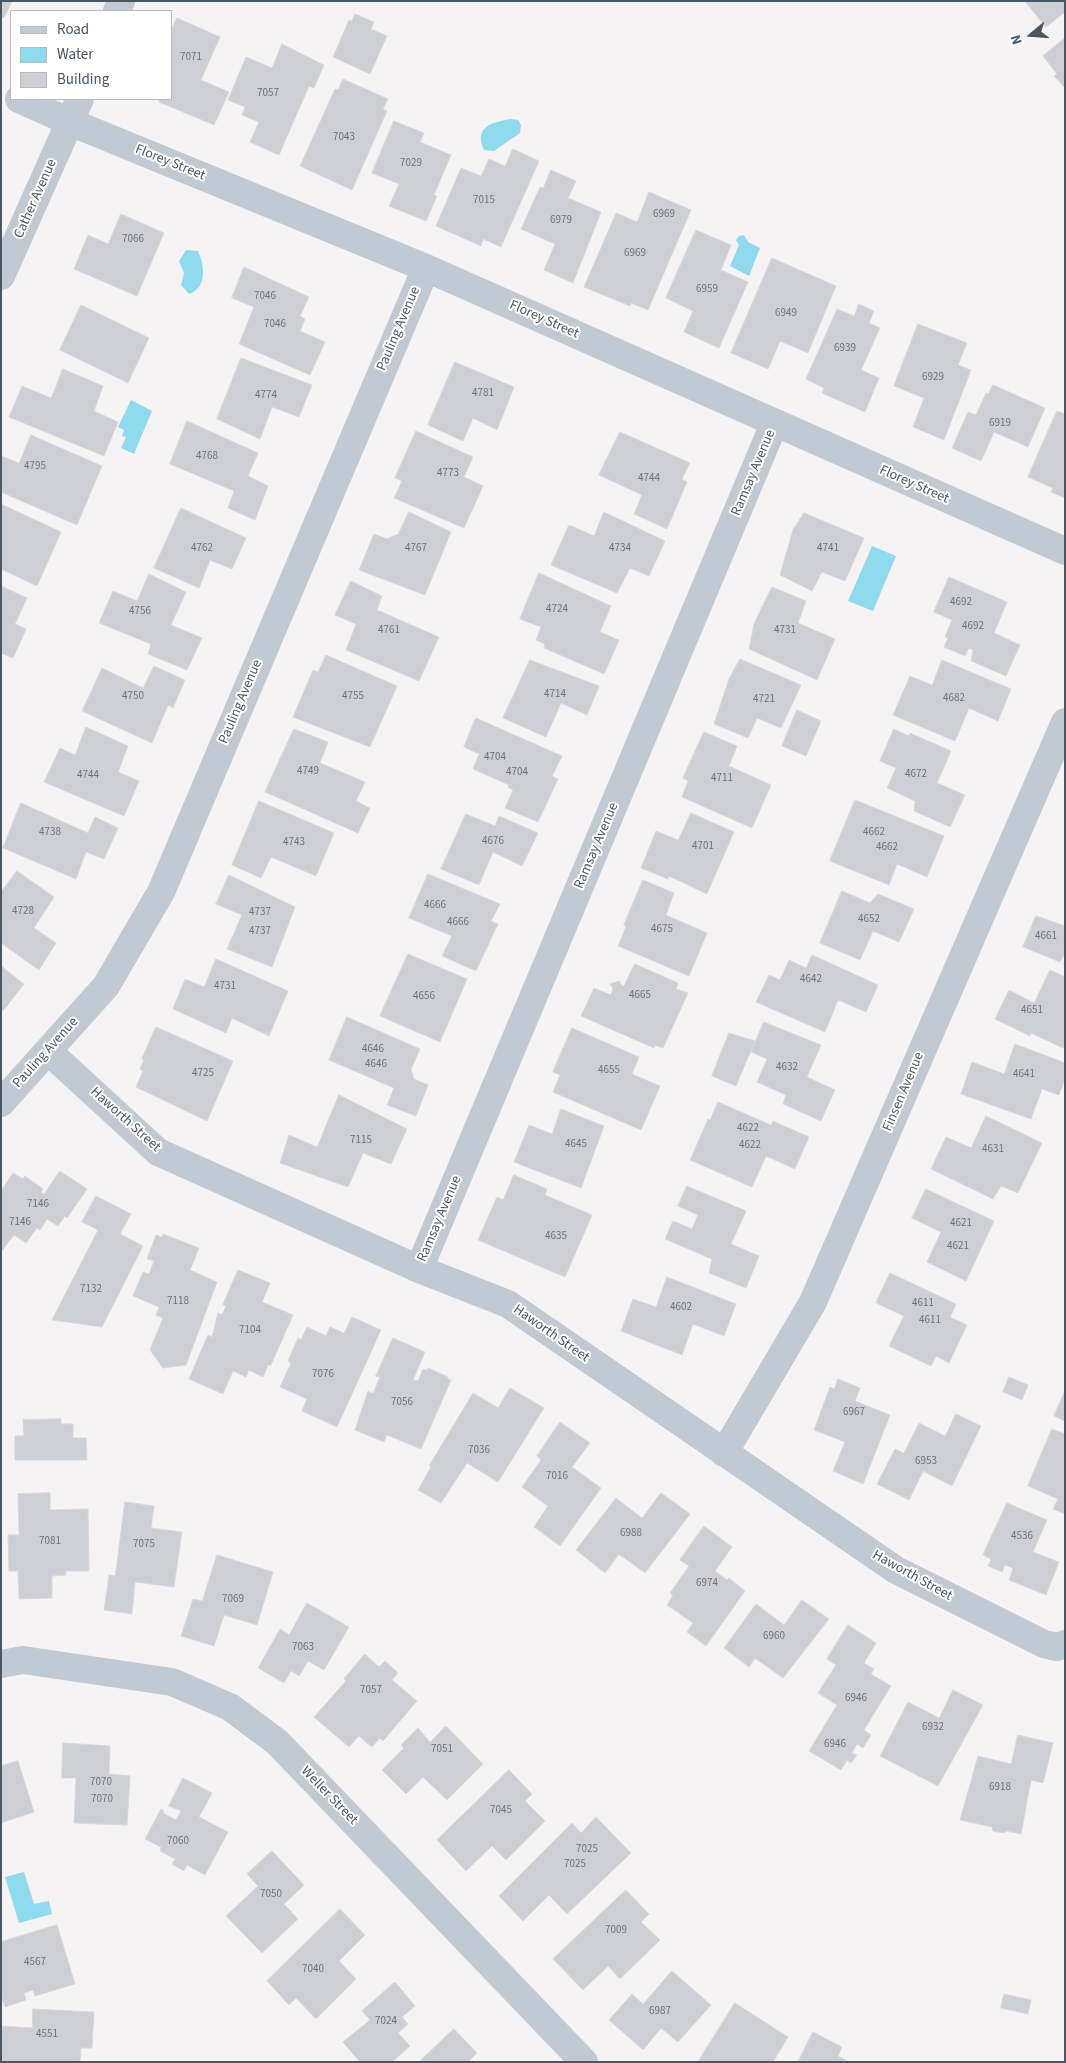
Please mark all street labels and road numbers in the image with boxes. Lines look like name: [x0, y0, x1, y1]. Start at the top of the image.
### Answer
street label: Florey Street: [132, 141, 208, 185]
street label: Cather Avenue: [11, 157, 61, 241]
street label: Pauling Avenue: [374, 284, 424, 374]
street label: Florey Street: [507, 297, 581, 343]
street label: Ramsay Avenue: [728, 427, 780, 519]
street label: Florey Street: [877, 462, 951, 508]
street label: Pauling Avenue: [216, 657, 266, 747]
street label: Ramsay Avenue: [571, 800, 623, 892]
street label: Pauling Avenue: [10, 1014, 82, 1092]
street label: Finsen Avenue: [880, 1050, 928, 1134]
street label: Haworth Street: [86, 1084, 164, 1156]
street label: Ramsay Avenue: [414, 1173, 466, 1265]
street label: Haworth Street: [510, 1302, 592, 1366]
street label: Haworth Street: [869, 1547, 955, 1605]
street label: Weller Street: [297, 1763, 361, 1829]

